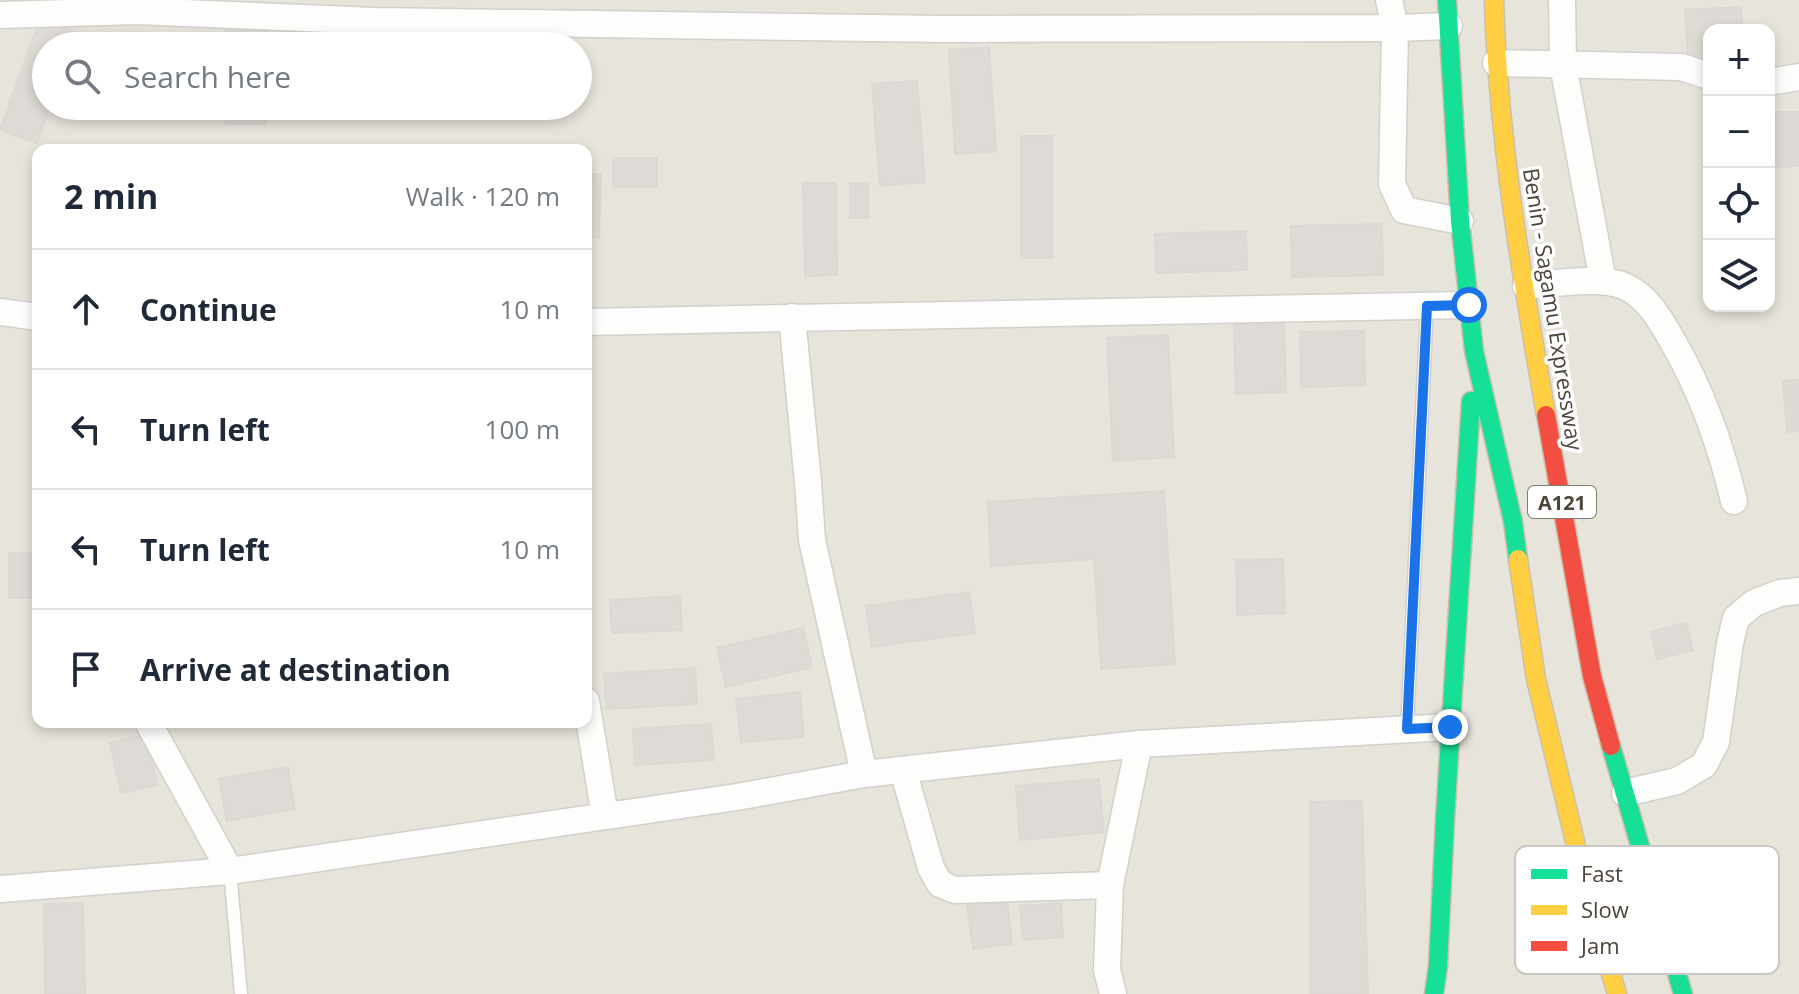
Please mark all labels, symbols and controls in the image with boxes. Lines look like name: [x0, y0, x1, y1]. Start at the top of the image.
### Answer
map controls: [1703, 24, 1775, 312]
button: +: [1703, 24, 1775, 96]
search box: [32, 32, 592, 120]
icon: search: [60, 54, 104, 98]
text: Search here: [124, 56, 291, 97]
button: −: [1703, 96, 1775, 168]
street label: Benin - Sagamu Expressway: [1517, 166, 1591, 453]
button: locate: [1703, 168, 1775, 240]
text: 2 min: [64, 173, 158, 219]
text: Walk · 120 m: [406, 178, 560, 214]
button: layers: [1703, 240, 1775, 312]
icon: ahead: [64, 287, 108, 331]
route start: [1451, 287, 1487, 323]
text: Continue: [140, 289, 277, 330]
text: 10 m: [499, 291, 560, 327]
icon: left: [64, 407, 108, 451]
text: Turn left: [140, 409, 270, 450]
text: 100 m: [485, 411, 560, 447]
road number: A121: [1528, 486, 1596, 518]
icon: left: [64, 527, 108, 571]
text: Turn left: [140, 529, 270, 570]
text: 10 m: [499, 531, 560, 567]
icon: arrive: [64, 647, 108, 691]
text: Arrive at destination: [140, 649, 451, 690]
route end: [1432, 709, 1468, 745]
legend: [1515, 846, 1779, 974]
text: Fast: [1581, 858, 1623, 888]
text: Slow: [1581, 894, 1629, 924]
text: Jam: [1579, 930, 1620, 960]

